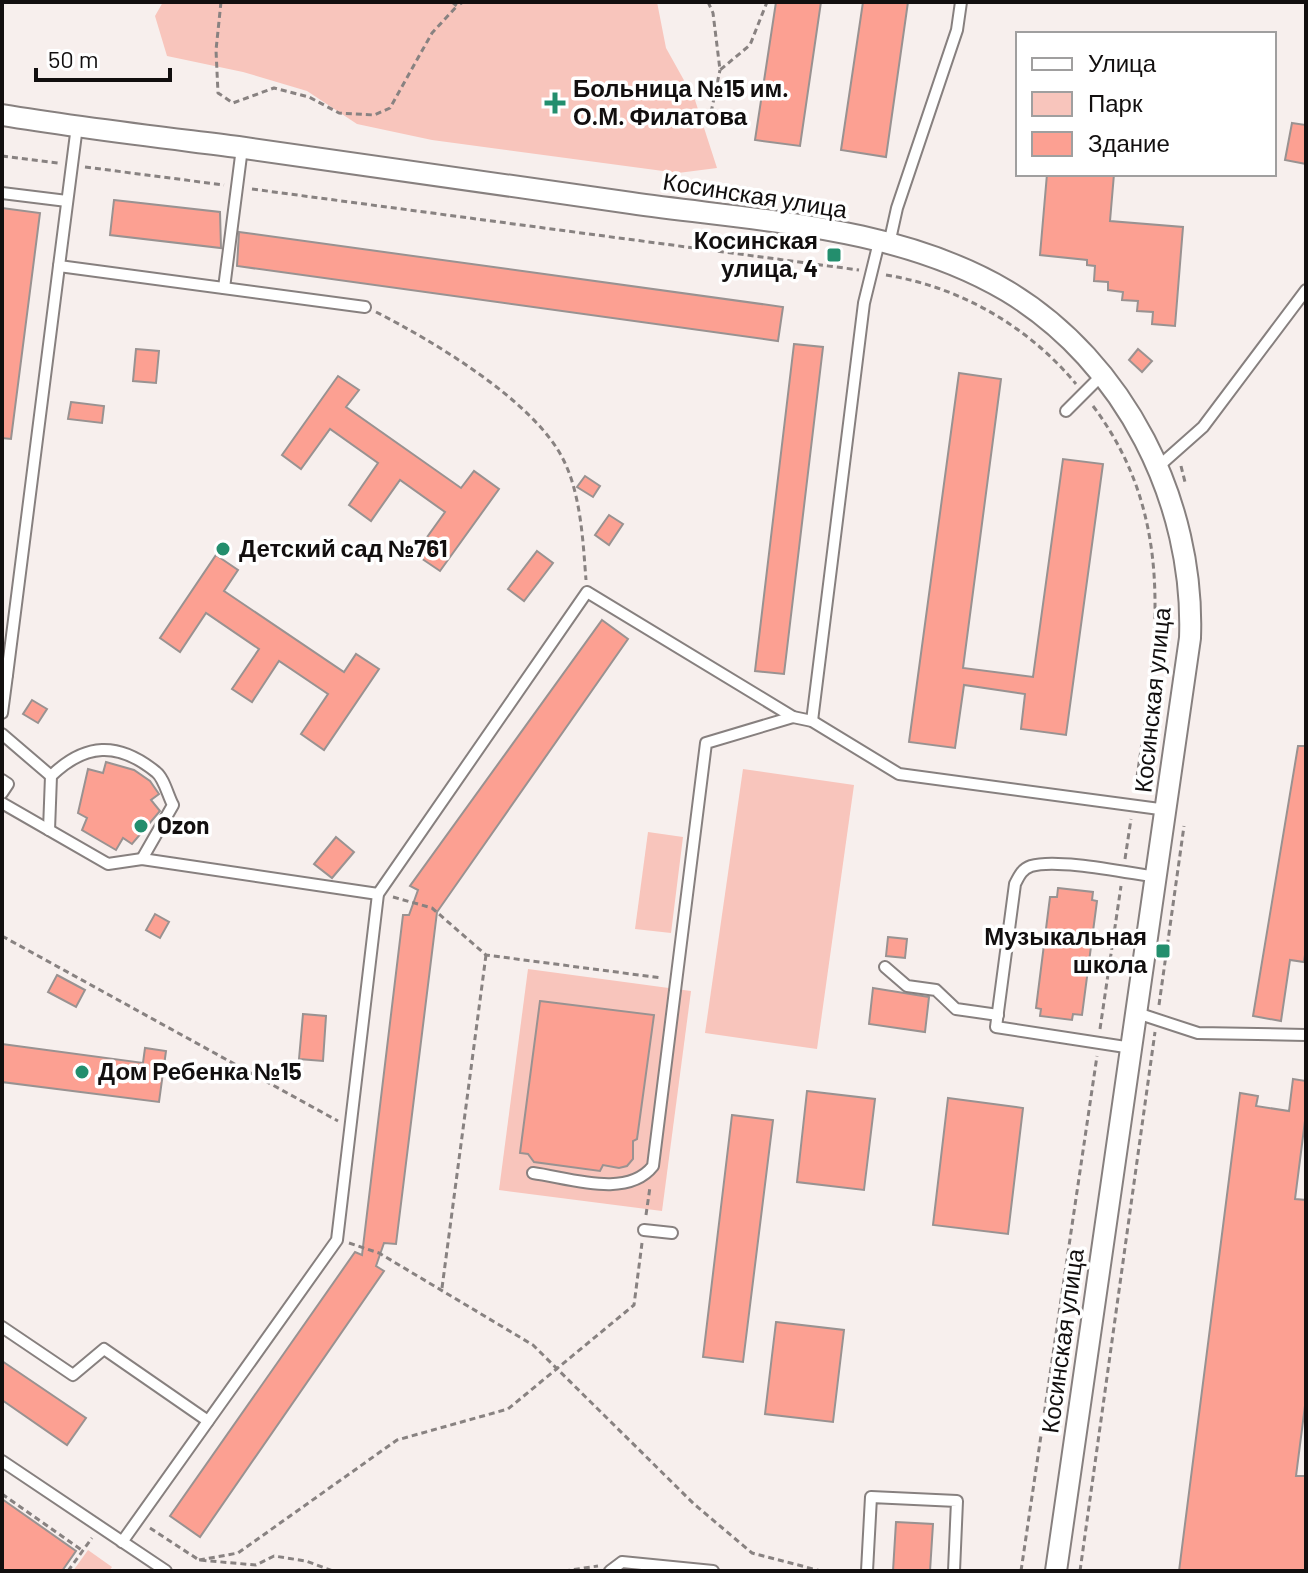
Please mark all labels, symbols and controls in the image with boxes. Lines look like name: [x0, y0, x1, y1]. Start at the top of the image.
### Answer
scale bar: [36, 32, 170, 82]
legend: [1016, 32, 1276, 176]
text: 50 m: [48, 44, 99, 73]
text: Улица: [1088, 48, 1157, 77]
place label: Больница №15 им. О.М. Филатова: [573, 73, 789, 130]
text: Парк: [1088, 88, 1143, 117]
marker: Больница №15 им. О.М. Филатова: [544, 92, 566, 114]
text: Здание: [1088, 128, 1170, 157]
street label: Косинская улица: [661, 166, 850, 224]
place label: Косинская улица, 4: [694, 225, 818, 282]
marker: Косинская улица, 4: [825, 246, 843, 264]
place label: Детский сад №761: [239, 533, 447, 562]
marker: Детский сад №761: [214, 540, 232, 558]
street label: Косинская улица: [1127, 605, 1176, 794]
place label: Ozon: [157, 810, 209, 839]
marker: Ozon: [132, 817, 150, 835]
place label: Музыкальная школа: [984, 921, 1148, 978]
marker: Музыкальная школа: [1154, 942, 1172, 960]
place label: Дом Ребенка №15: [98, 1056, 302, 1085]
marker: Дом Ребенка №15: [73, 1063, 91, 1081]
street label: Косинская улица: [1034, 1246, 1089, 1435]

